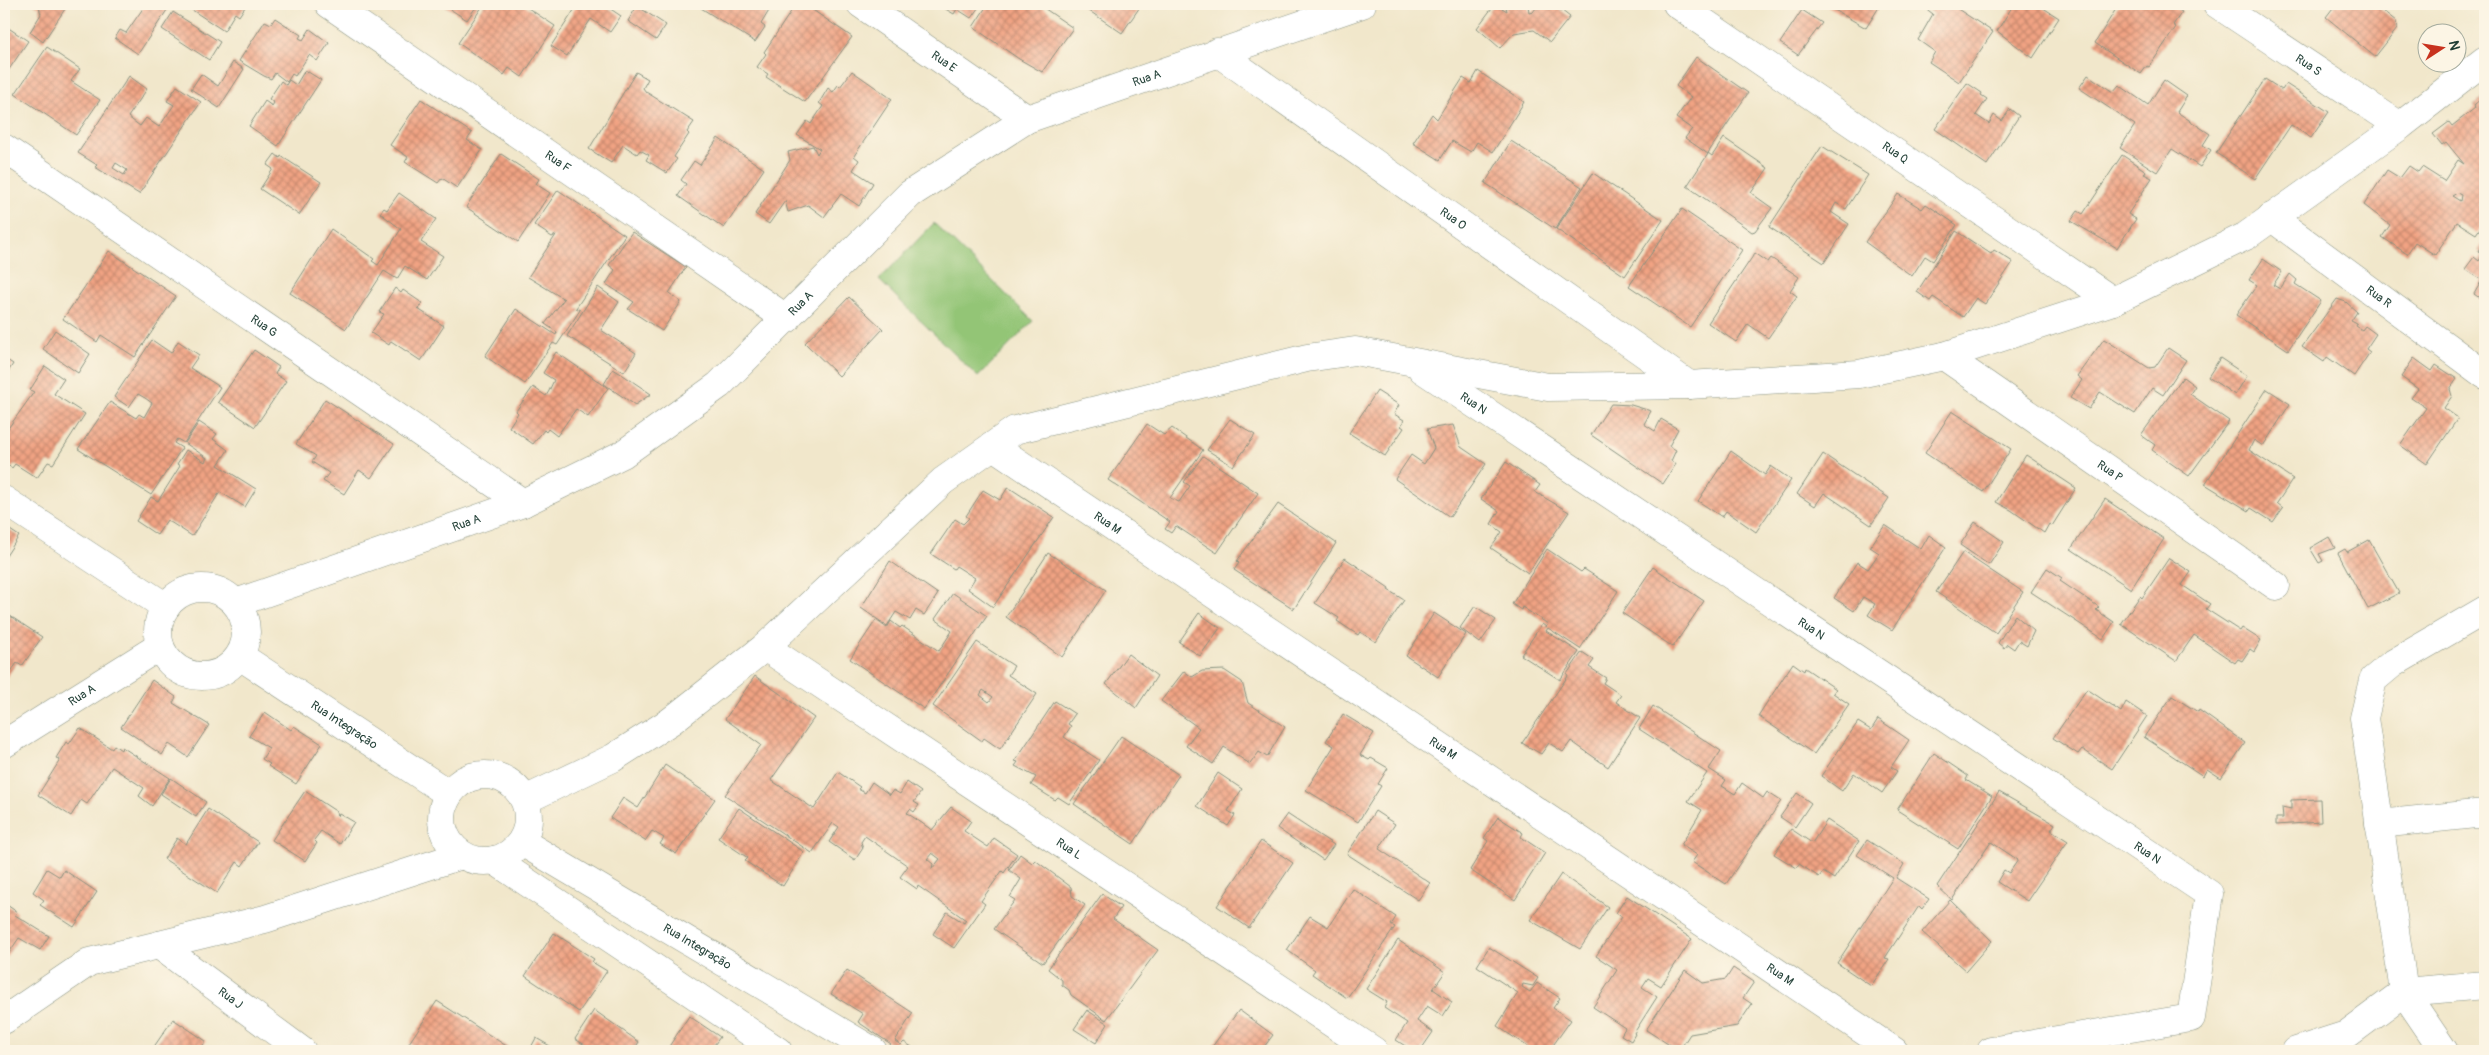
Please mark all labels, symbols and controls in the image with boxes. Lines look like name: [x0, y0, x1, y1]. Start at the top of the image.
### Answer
north arrow: [2416, 22, 2466, 72]
text: N: [2445, 39, 2464, 52]
street label: Rua E: [928, 48, 960, 75]
street label: Rua S: [2293, 51, 2324, 79]
street label: Rua A: [1130, 66, 1163, 90]
street label: Rua Q: [1879, 138, 1911, 167]
street label: Rua F: [542, 147, 574, 176]
street label: Rua O: [1437, 204, 1470, 233]
street label: Rua R: [2363, 282, 2395, 311]
street label: Rua A: [785, 288, 816, 319]
street label: Rua G: [248, 311, 280, 340]
street label: Rua N: [1457, 389, 1490, 418]
street label: Rua P: [2094, 457, 2126, 485]
street label: Rua M: [1091, 508, 1124, 538]
street label: Rua A: [450, 511, 483, 535]
street label: Rua N: [1795, 614, 1828, 643]
street label: Rua A: [66, 681, 98, 709]
street label: Rua Integração: [308, 697, 381, 753]
street label: Rua M: [1426, 734, 1460, 763]
street label: Rua L: [1053, 835, 1085, 863]
street label: Rua N: [2131, 839, 2164, 867]
street label: Rua Integração: [660, 920, 735, 973]
street label: Rua M: [1763, 960, 1797, 989]
street label: Rua J: [215, 984, 246, 1012]

